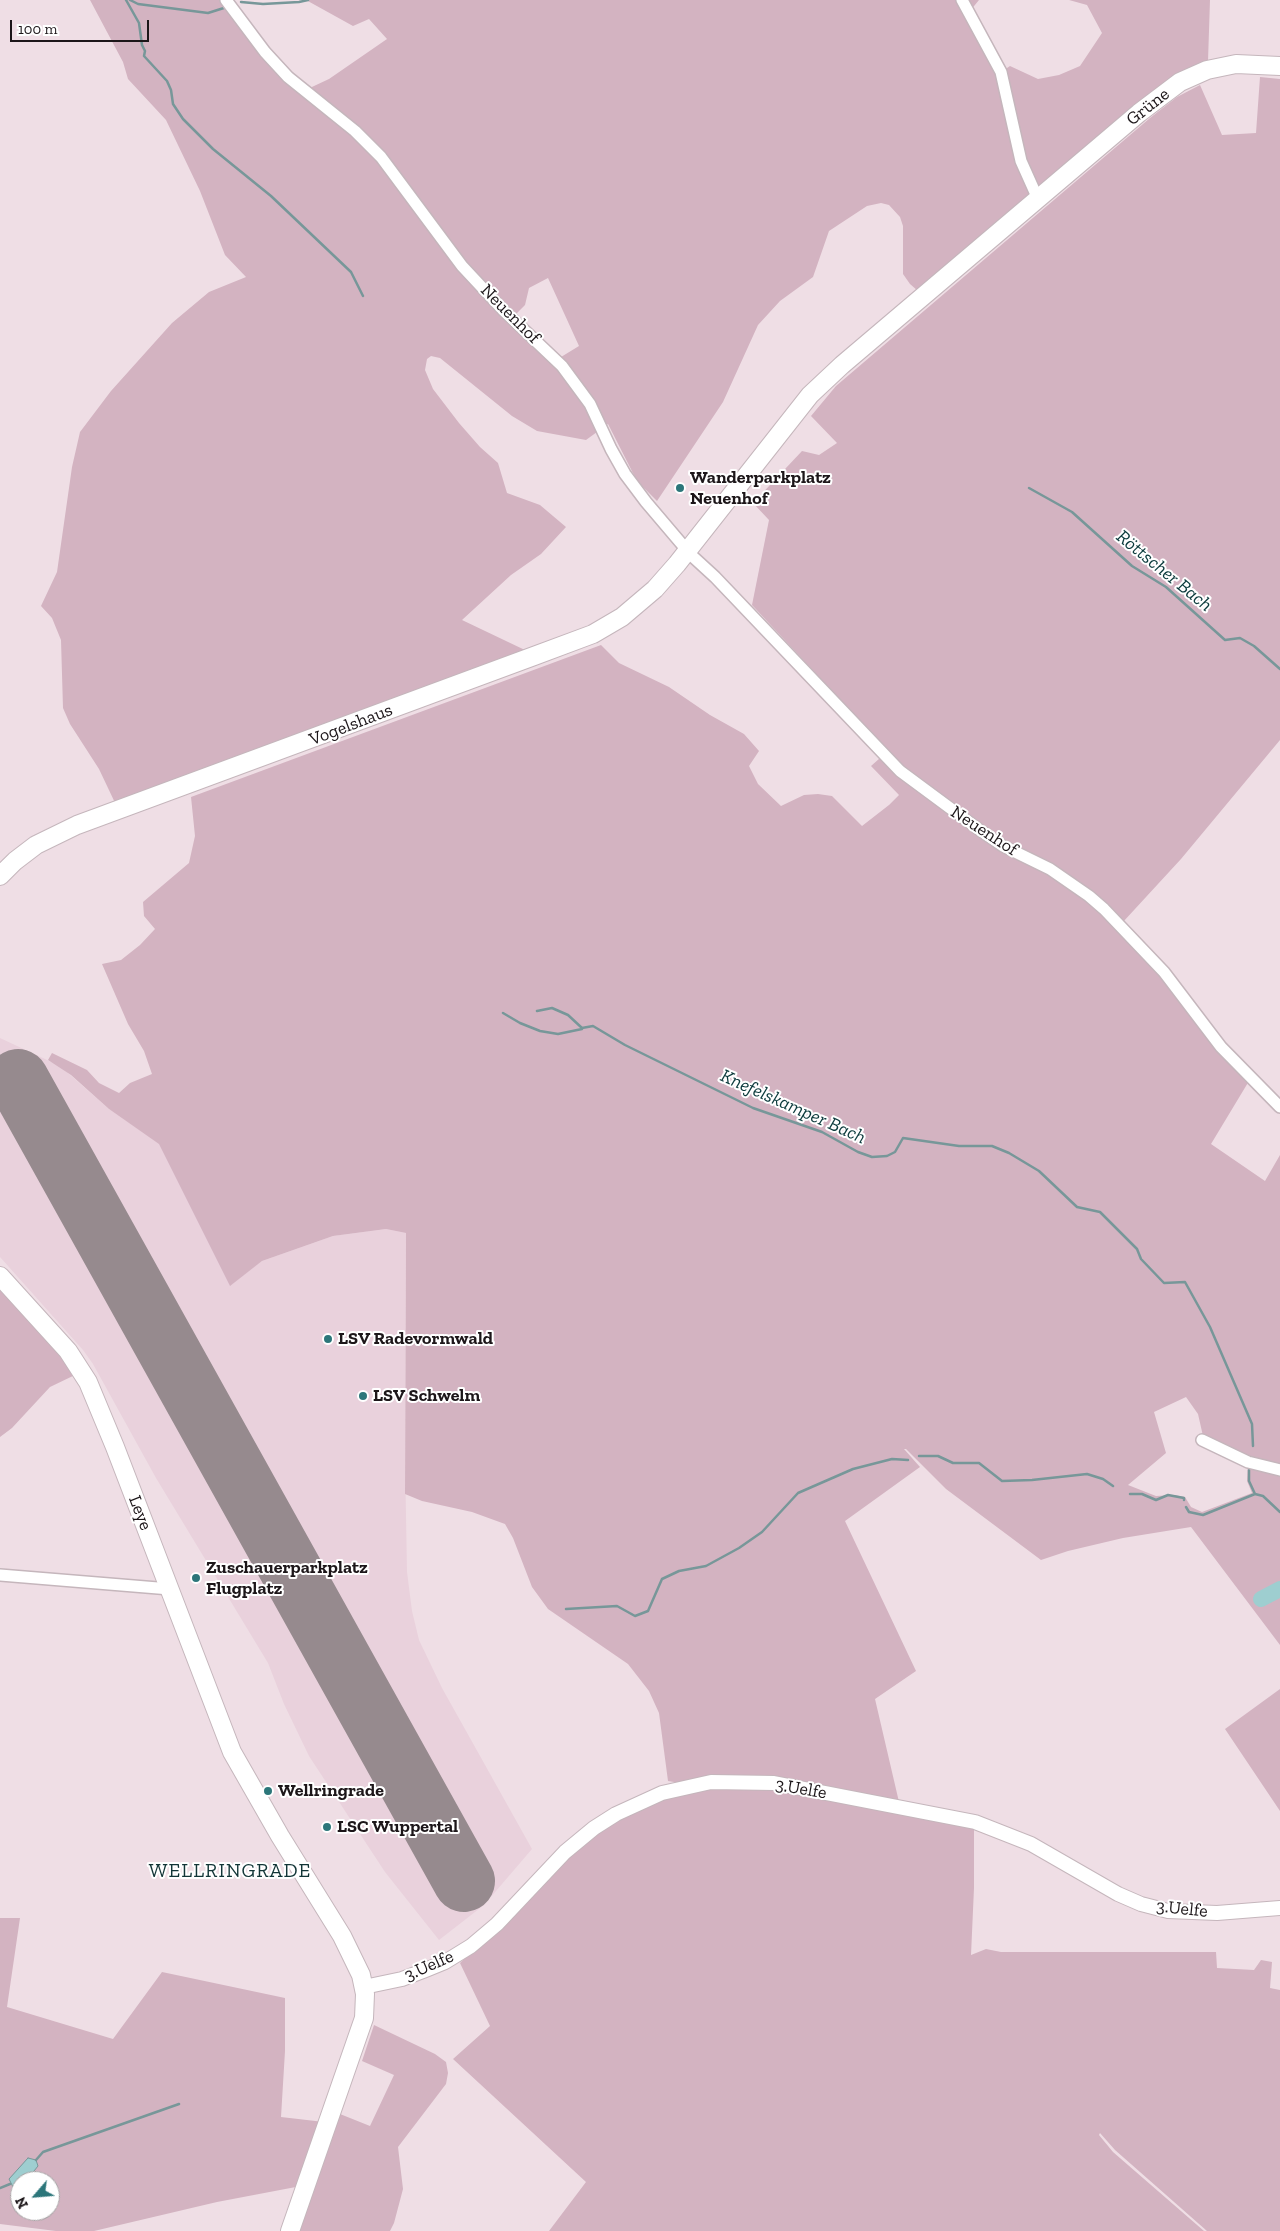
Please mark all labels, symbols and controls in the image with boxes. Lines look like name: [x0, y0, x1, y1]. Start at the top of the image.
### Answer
scale bar: [12, 10, 151, 42]
text: 100 m: [18, 20, 57, 38]
street label: Grüne: [1122, 83, 1174, 131]
street label: Neuenhof: [476, 280, 544, 348]
place label: Wanderparkplatz Neuenhof: [690, 467, 831, 509]
marker: Wanderparkplatz Neuenhof: [674, 482, 686, 494]
water label: Röttscher Bach: [1111, 525, 1217, 617]
street label: Vogelshaus: [306, 699, 396, 751]
street label: Neuenhof: [947, 801, 1021, 861]
water label: Knefelskamper Bach: [717, 1065, 869, 1149]
place label: LSV Radevormwald: [338, 1328, 493, 1350]
marker: LSV Radevormwald: [322, 1333, 334, 1345]
place label: LSV Schwelm: [373, 1385, 480, 1407]
marker: LSV Schwelm: [357, 1390, 369, 1402]
street label: Leye: [124, 1493, 156, 1533]
place label: Zuschauerparkplatz Flugplatz: [206, 1557, 368, 1600]
marker: Zuschauerparkplatz Flugplatz: [190, 1572, 202, 1584]
street label: 3.Uelfe: [774, 1774, 828, 1804]
place label: Wellringrade: [278, 1780, 384, 1802]
marker: Wellringrade: [262, 1785, 274, 1797]
place label: LSC Wuppertal: [337, 1816, 458, 1838]
marker: LSC Wuppertal: [321, 1821, 333, 1833]
district label: WELLRINGRADE: [147, 1859, 313, 1883]
street label: 3.Uelfe: [1155, 1896, 1209, 1922]
street label: 3.Uelfe: [401, 1946, 457, 1986]
north arrow: [10, 2171, 60, 2221]
text: N: [12, 2194, 32, 2211]

